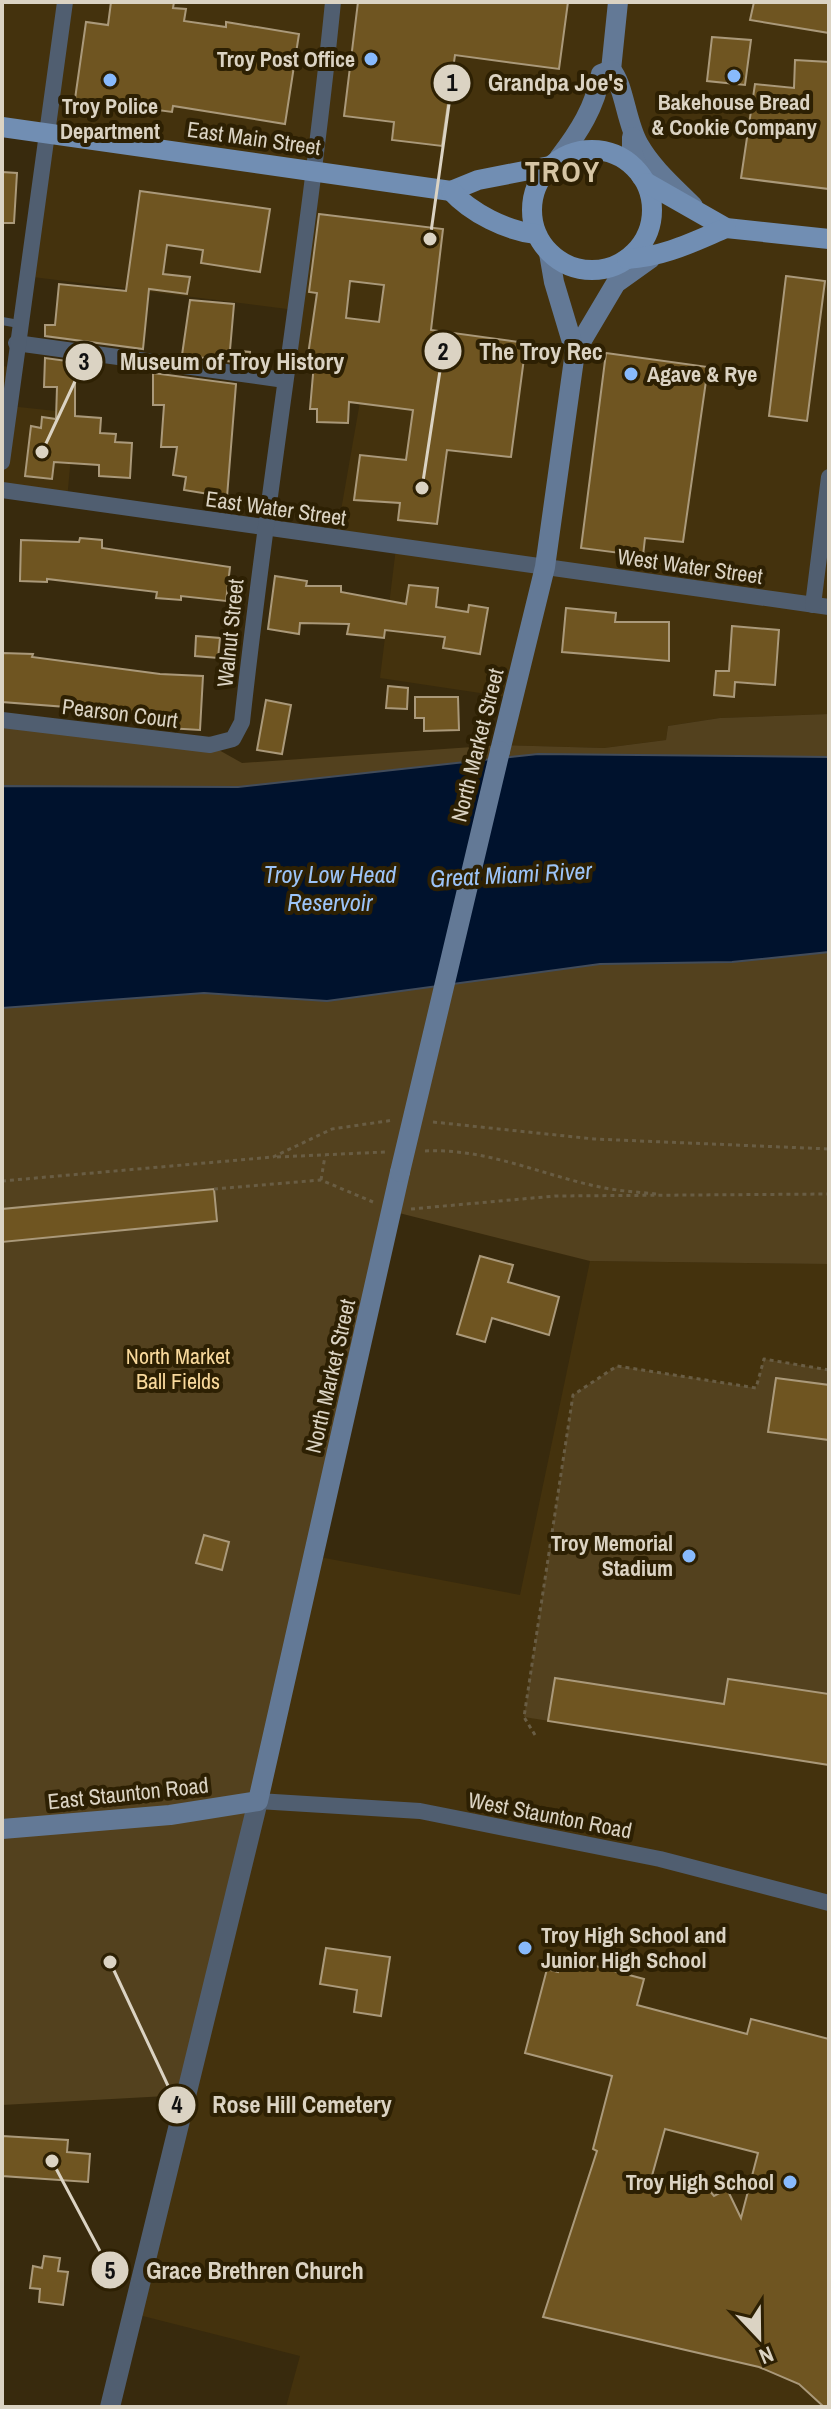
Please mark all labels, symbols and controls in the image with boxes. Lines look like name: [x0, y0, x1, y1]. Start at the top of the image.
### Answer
place label: Troy Post Office: [217, 44, 355, 74]
marker: Troy Post Office: [362, 50, 380, 68]
callout: Grandpa Joe's: [432, 59, 640, 107]
text: 1: [447, 66, 458, 98]
text: Grandpa Joe's: [488, 66, 624, 98]
marker: Bakehouse Bread & Cookie Company: [725, 67, 743, 85]
marker: Troy Police Department: [101, 71, 119, 89]
place label: Bakehouse Bread & Cookie Company: [651, 87, 817, 142]
place label: Troy Police Department: [60, 91, 160, 146]
street label: East Main Street: [185, 114, 323, 162]
district label: TROY: [525, 151, 601, 191]
callout: The Troy Rec: [423, 327, 619, 375]
text: 2: [438, 335, 449, 367]
text: The Troy Rec: [479, 335, 603, 367]
callout: Museum of Troy History: [64, 338, 360, 386]
text: 3: [79, 345, 90, 377]
text: Museum of Troy History: [120, 345, 344, 377]
place label: Agave & Rye: [647, 359, 757, 389]
marker: Agave & Rye: [622, 365, 640, 383]
street label: East Water Street: [204, 483, 348, 533]
street label: West Water Street: [615, 541, 765, 591]
street label: Walnut Street: [209, 577, 251, 689]
street label: North Market Street: [443, 665, 511, 825]
street label: Pearson Court: [60, 691, 180, 735]
water label: Great Miami River: [429, 854, 594, 894]
water label: Troy Low Head Reservoir: [264, 858, 397, 918]
street label: North Market Street: [298, 1296, 362, 1456]
park label: North Market Ball Fields: [126, 1341, 230, 1396]
place label: Troy Memorial Stadium: [551, 1528, 673, 1583]
marker: Troy Memorial Stadium: [680, 1547, 698, 1565]
street label: East Staunton Road: [46, 1770, 210, 1816]
street label: West Staunton Road: [466, 1784, 634, 1846]
place label: Troy High School and Junior High School: [541, 1920, 726, 1975]
marker: Troy High School and Junior High School: [516, 1939, 534, 1957]
callout: Rose Hill Cemetery: [157, 2081, 408, 2129]
text: 4: [172, 2088, 183, 2120]
text: Rose Hill Cemetery: [212, 2088, 392, 2120]
place label: Troy High School: [626, 2167, 774, 2197]
marker: Troy High School: [781, 2173, 799, 2191]
callout: Grace Brethren Church: [90, 2246, 380, 2294]
text: 5: [105, 2254, 116, 2286]
text: Grace Brethren Church: [146, 2254, 364, 2286]
north arrow: [719, 2297, 799, 2377]
text: N: [755, 2339, 778, 2372]

